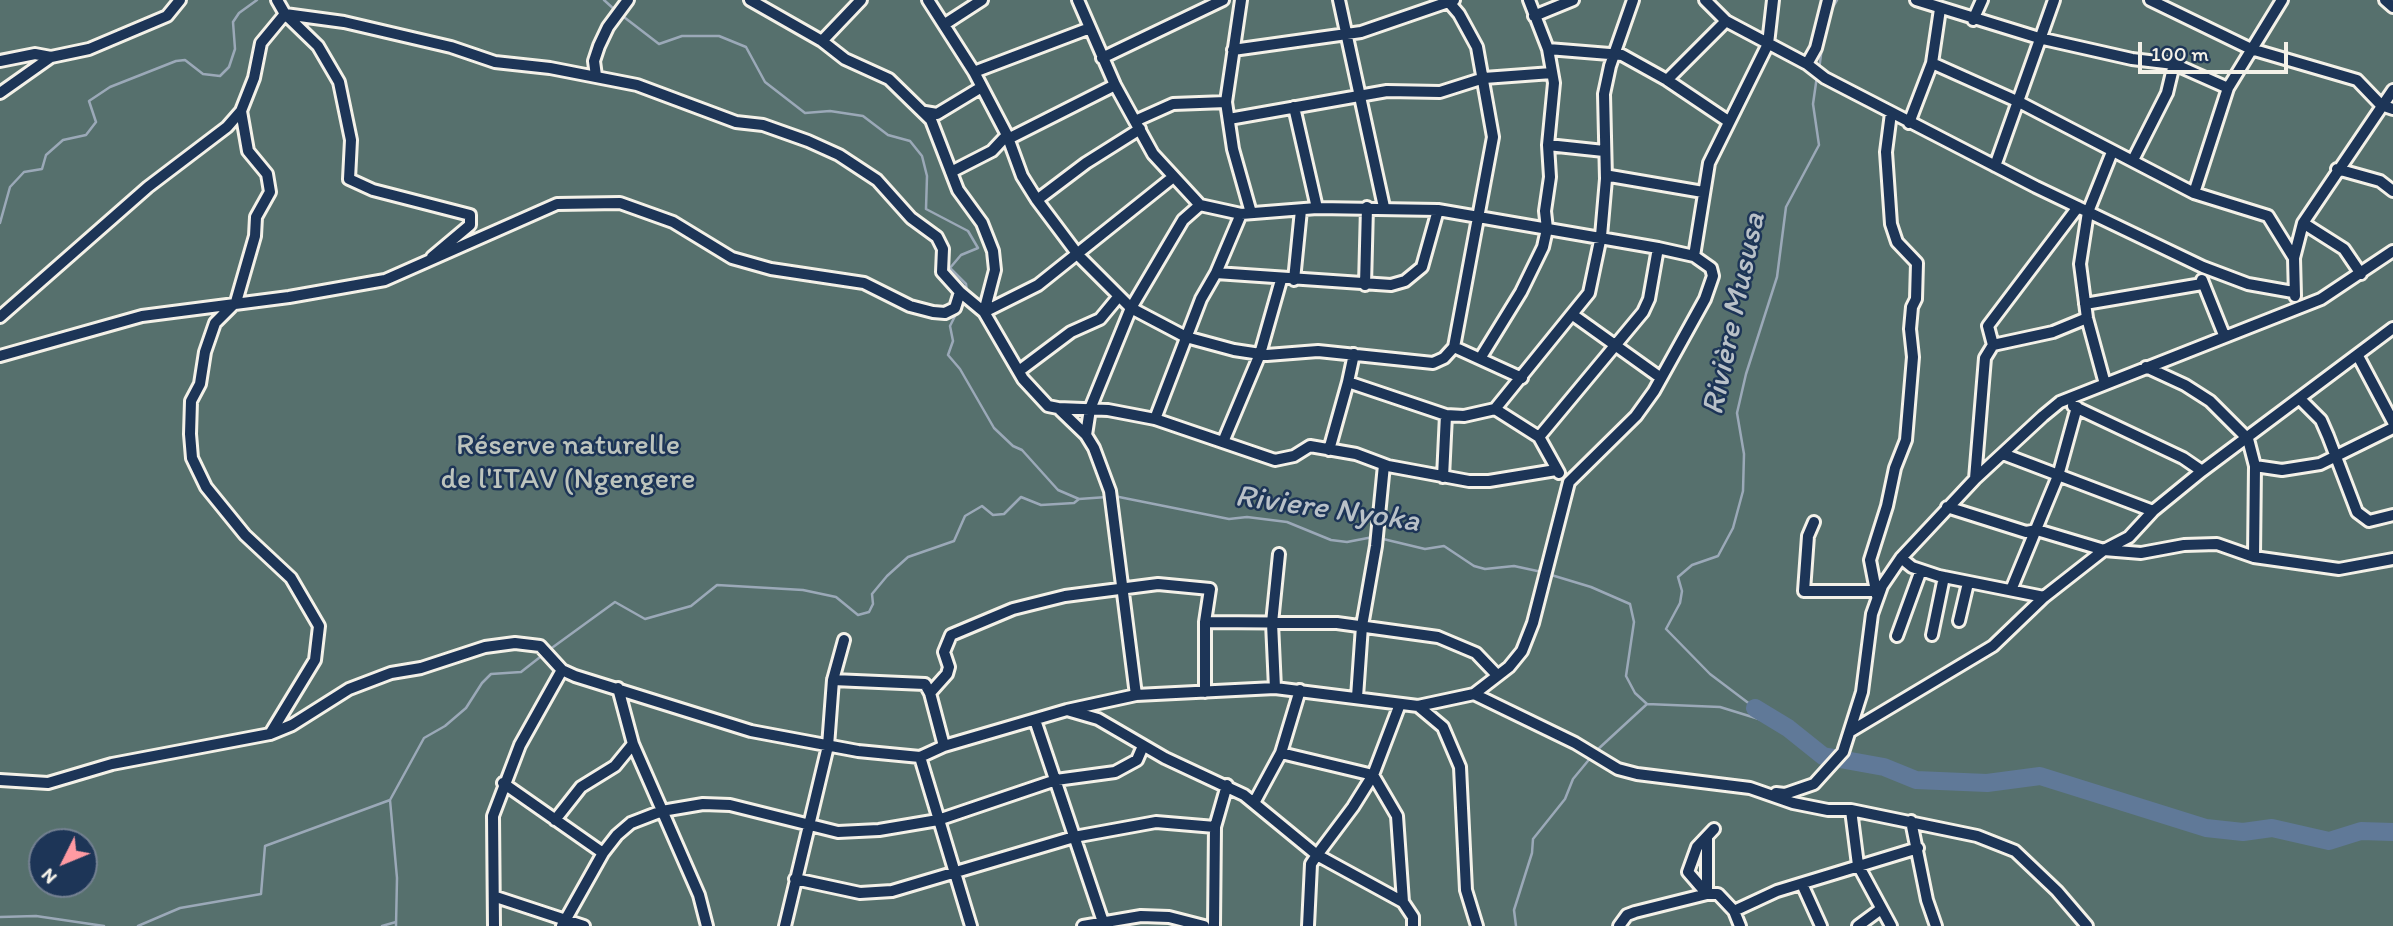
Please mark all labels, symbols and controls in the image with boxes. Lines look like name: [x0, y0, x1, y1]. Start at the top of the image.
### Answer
scale bar: [2141, 28, 2292, 72]
text: 100 m: [2151, 41, 2209, 66]
water label: Rivière Mususa: [1695, 209, 1775, 419]
park label: Réserve naturelle de l'ITAV (Ngengere: [441, 428, 695, 498]
water label: Riviere Nyoka: [1232, 478, 1422, 542]
north arrow: [28, 828, 98, 898]
text: N: [36, 864, 62, 889]

